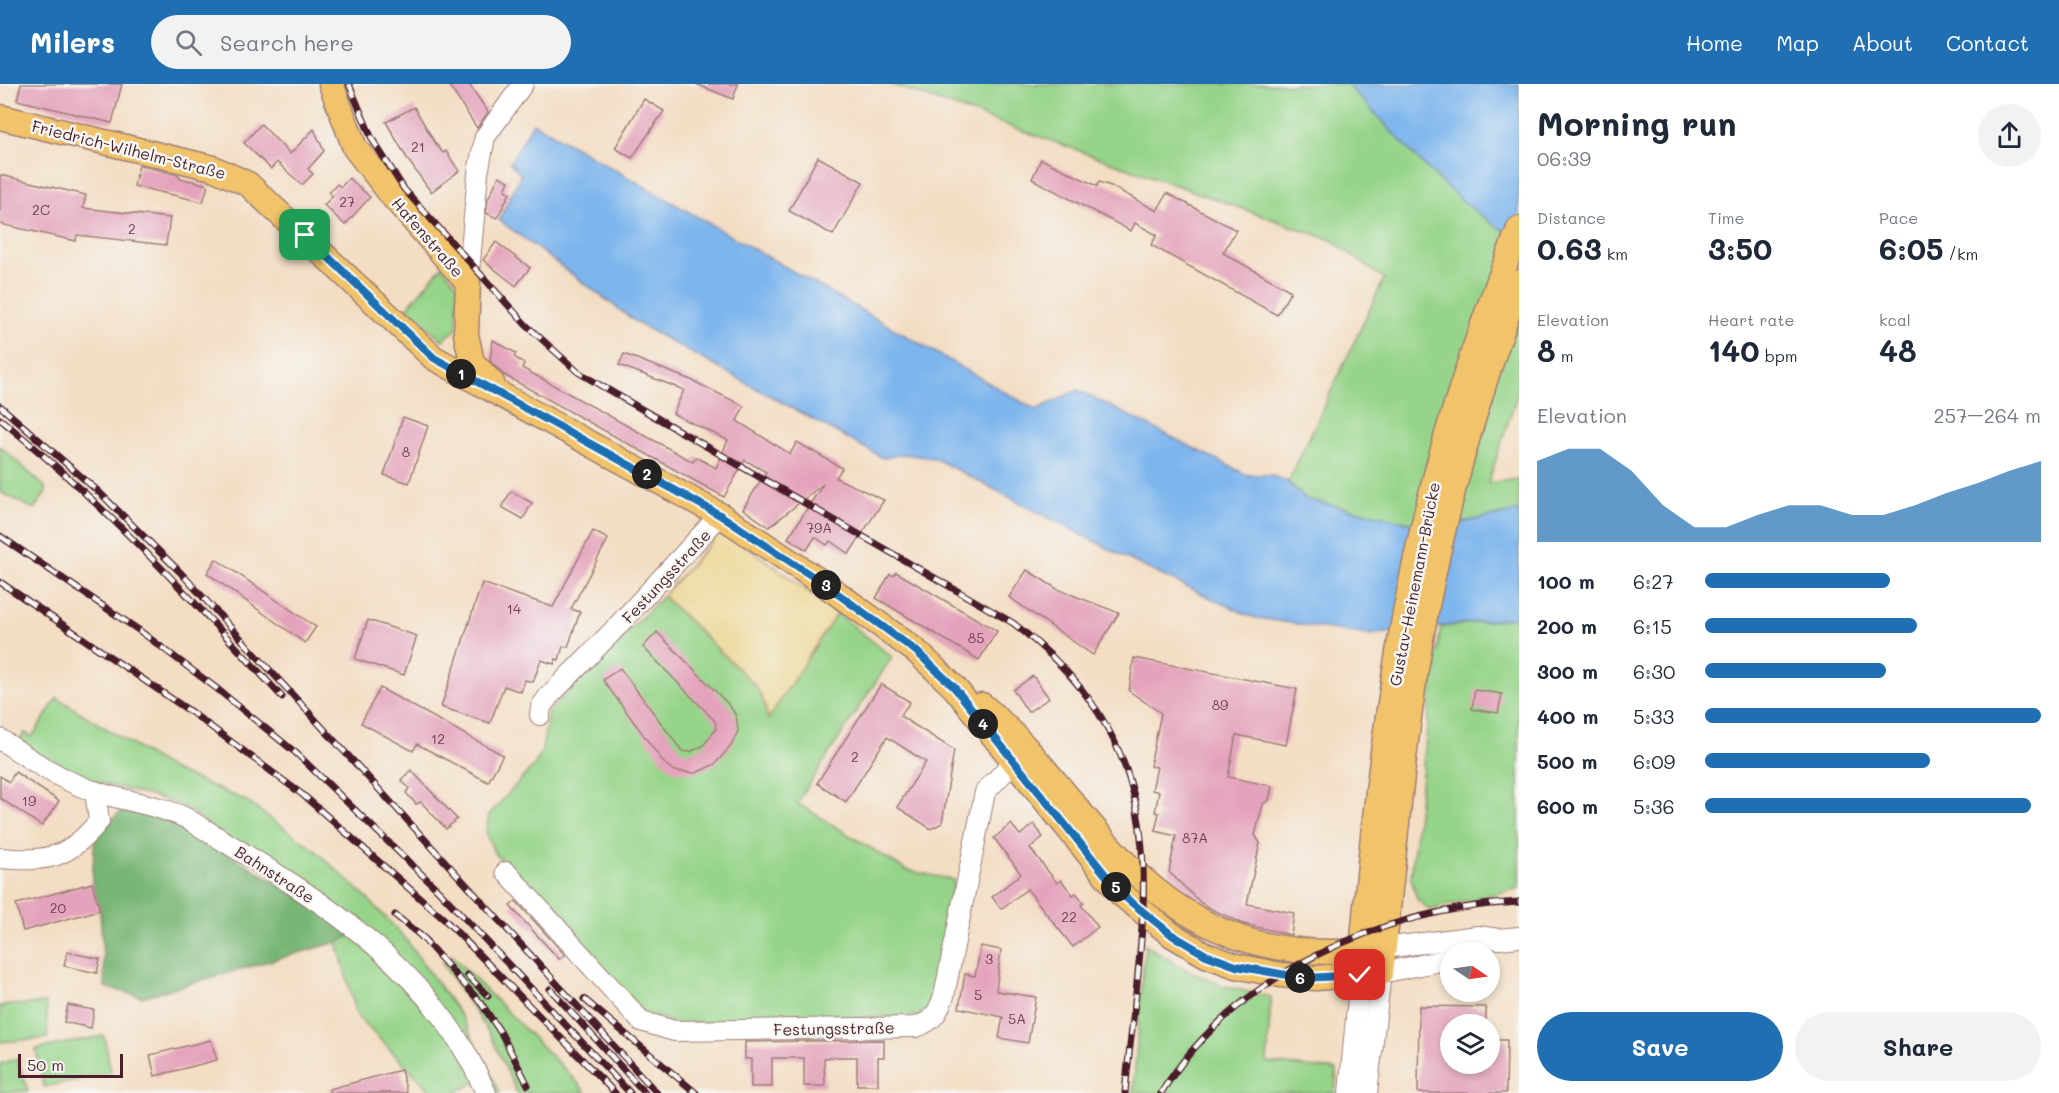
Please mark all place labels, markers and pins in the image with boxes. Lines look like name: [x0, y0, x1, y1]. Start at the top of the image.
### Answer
pin: [279, 209, 330, 260]
pin: 1: [446, 359, 476, 389]
pin: 2: [632, 459, 662, 489]
pin: 3: [811, 570, 841, 600]
pin: 4: [968, 709, 998, 739]
pin: 5: [1101, 872, 1131, 902]
pin: [1334, 949, 1385, 1000]
pin: 6: [1285, 963, 1315, 993]

